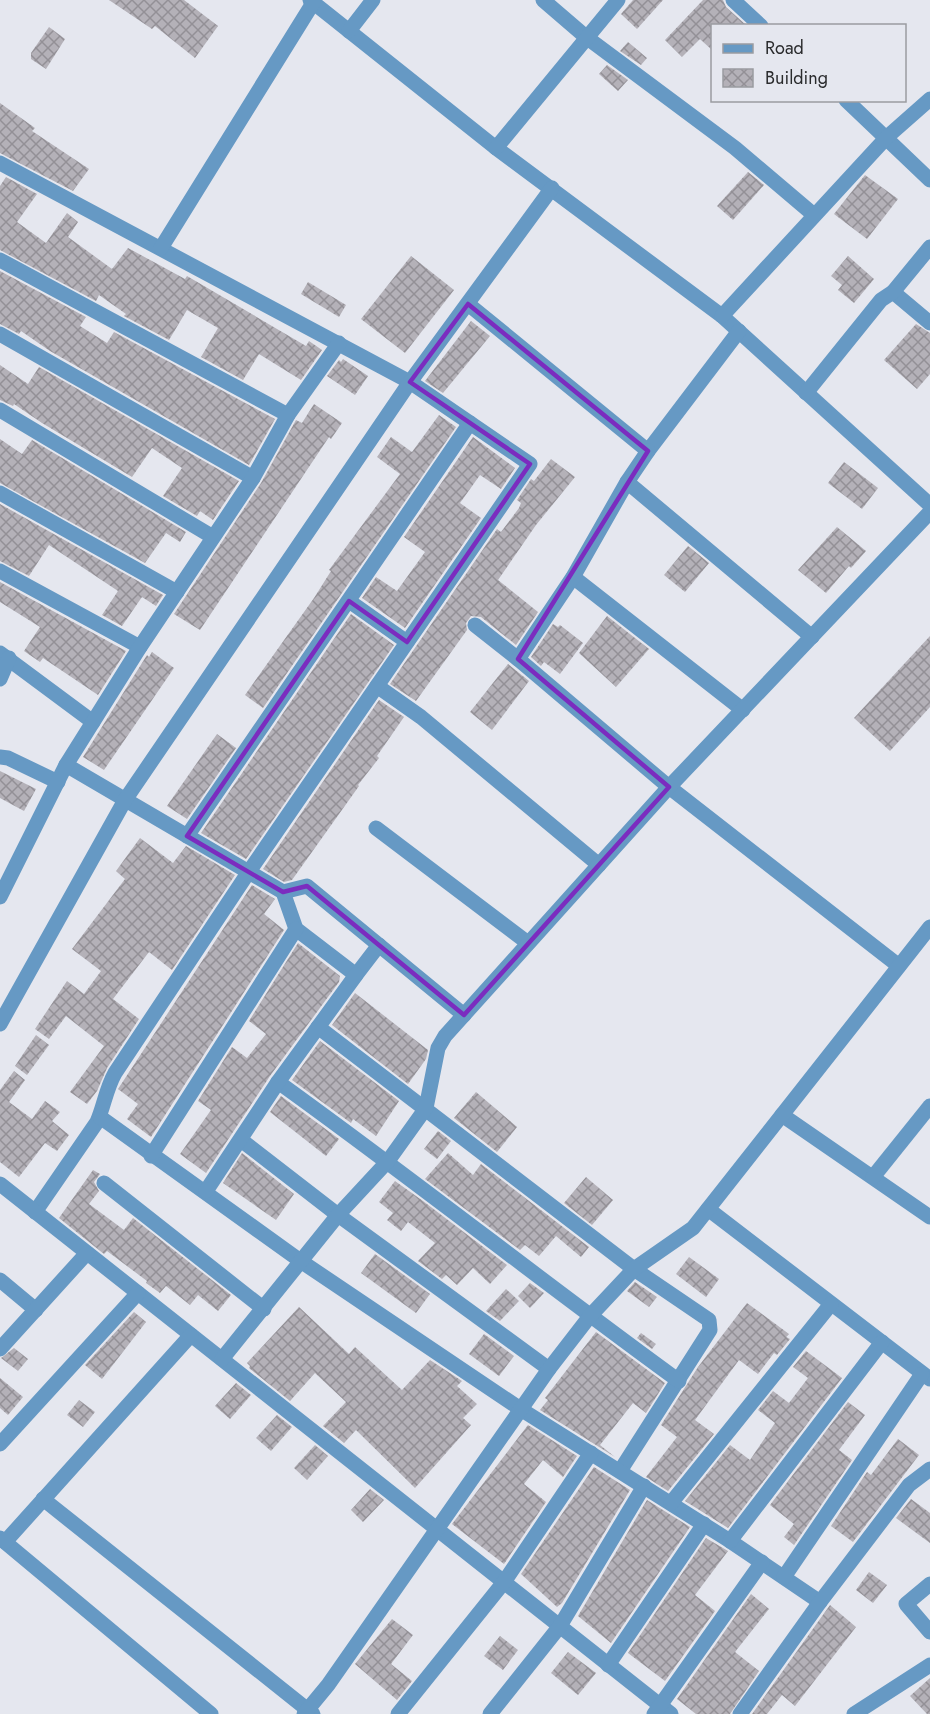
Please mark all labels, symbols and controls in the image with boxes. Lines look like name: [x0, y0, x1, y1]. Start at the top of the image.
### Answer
legend: [711, 24, 906, 102]
text: Road: [765, 35, 804, 61]
text: Building: [765, 65, 828, 91]

